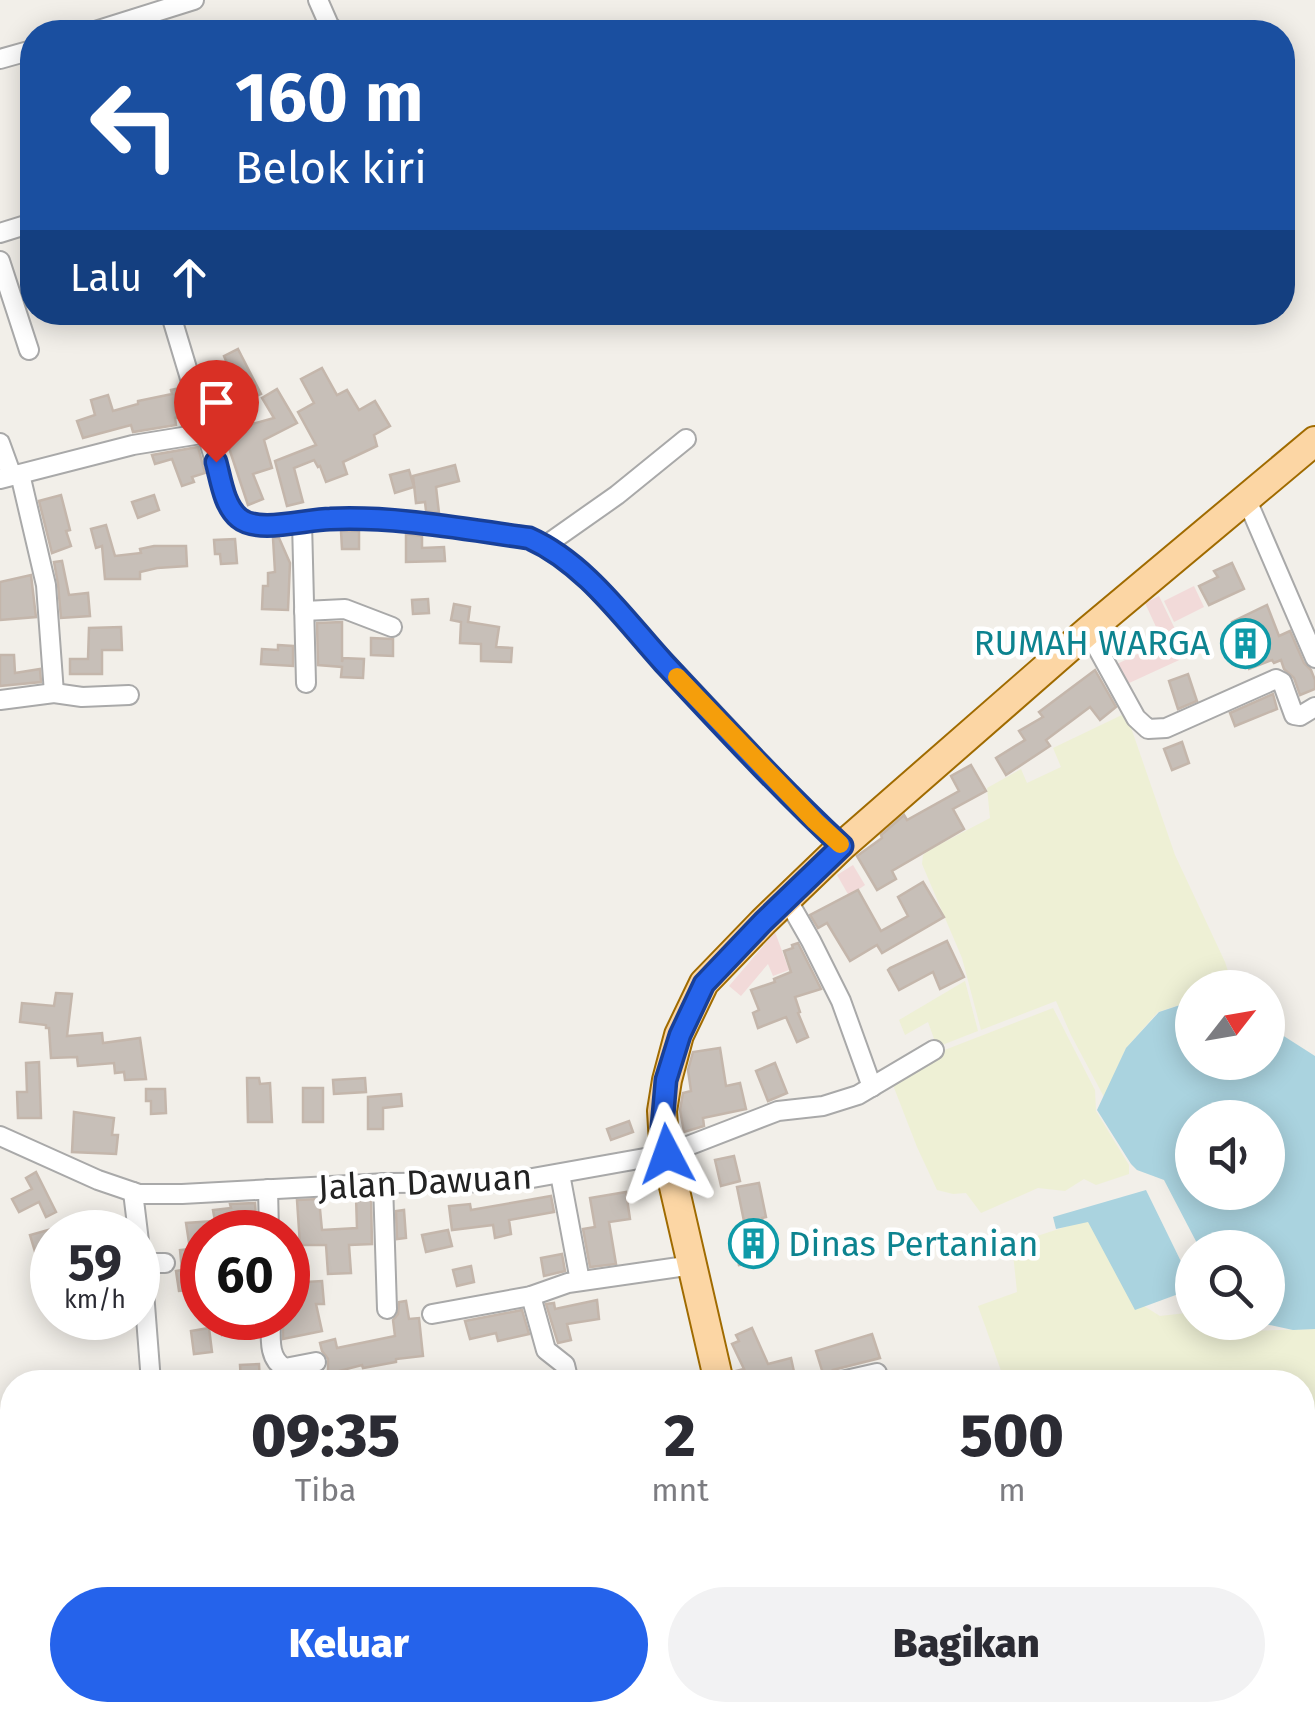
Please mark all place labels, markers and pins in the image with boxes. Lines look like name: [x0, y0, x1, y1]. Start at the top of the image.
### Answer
pin: [174, 360, 259, 463]
building icon: RUMAH WARGA: [1219, 617, 1271, 669]
place label: RUMAH WARGA: [974, 622, 1210, 664]
building icon: Dinas Pertanian: [727, 1218, 779, 1270]
place label: Dinas Pertanian: [788, 1223, 1038, 1265]

